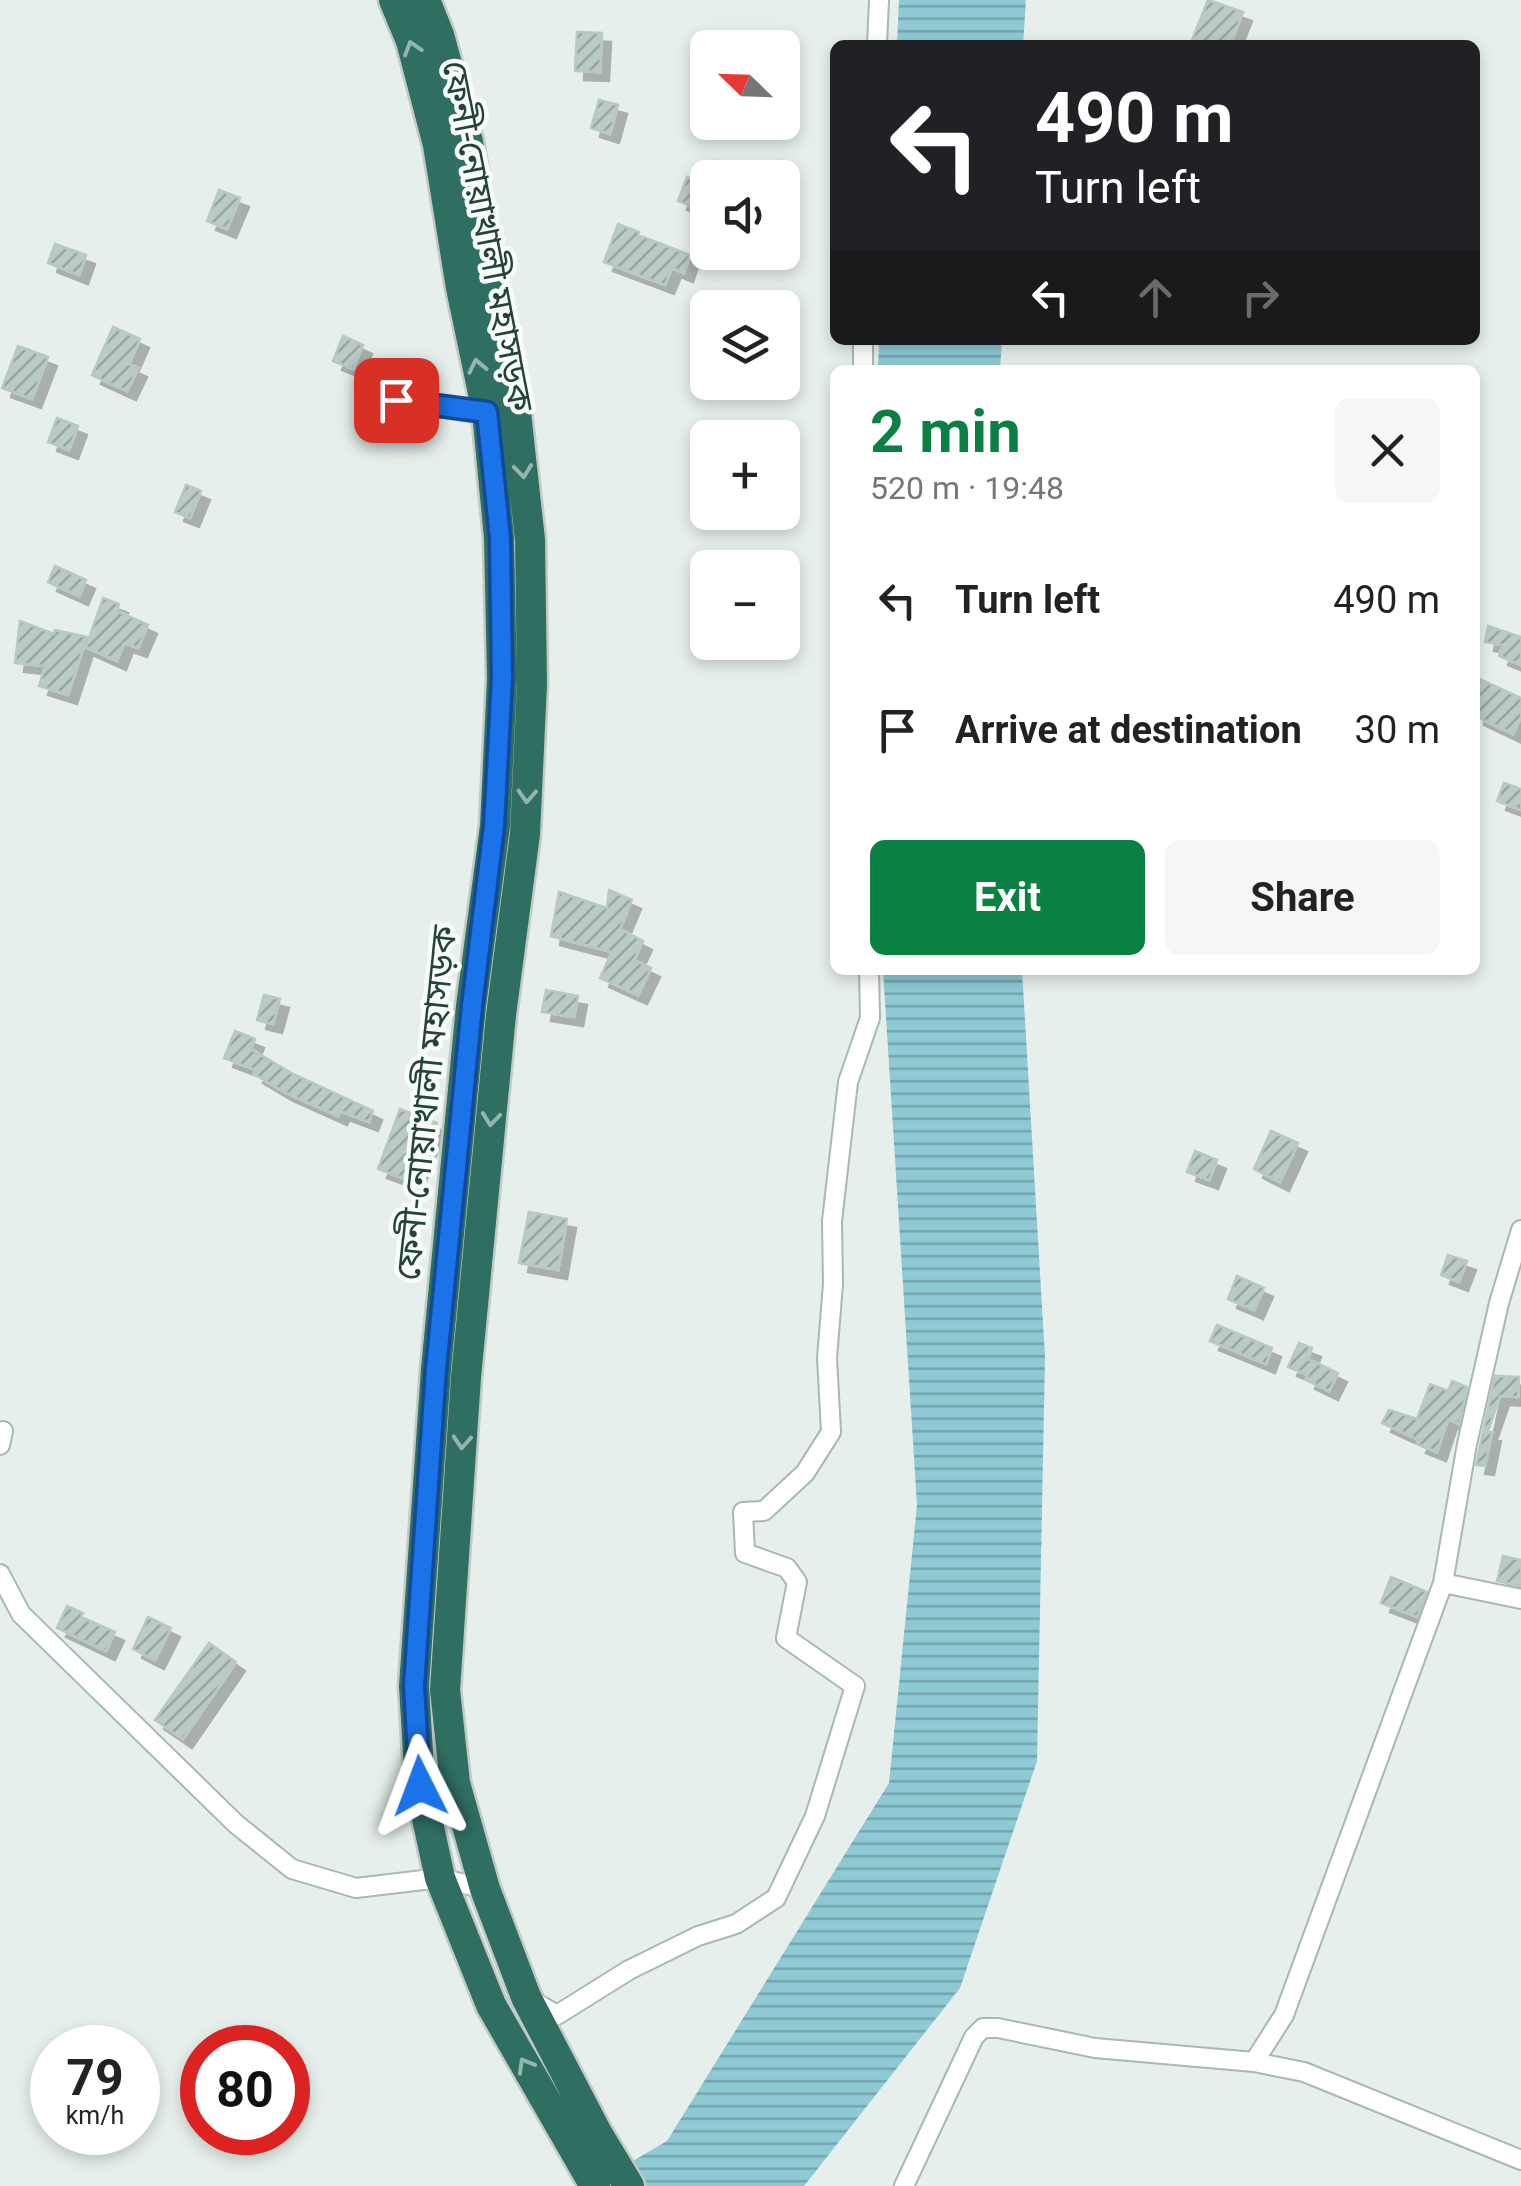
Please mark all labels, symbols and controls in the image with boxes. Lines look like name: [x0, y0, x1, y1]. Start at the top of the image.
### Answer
north arrow: [690, 30, 800, 140]
map controls: [690, 30, 800, 660]
one-way arrow: [403, 41, 424, 58]
street label: ফেনী-নোয়াখালী মহাসড়ক: [433, 57, 542, 416]
text: 490 m: [1035, 77, 1234, 159]
icon: left: [870, 80, 1000, 210]
button: sound: [690, 160, 800, 270]
text: Turn left: [1035, 161, 1201, 214]
icon: left: [1023, 270, 1078, 325]
icon: ahead: [1128, 270, 1183, 325]
icon: right: [1233, 270, 1288, 325]
button: layers: [690, 290, 800, 400]
pin: [354, 358, 439, 443]
one-way arrow: [468, 358, 489, 375]
icon: arrive: [369, 373, 424, 428]
text: 2 min: [870, 396, 1021, 467]
button: close: [1335, 398, 1440, 503]
button: +: [690, 420, 800, 530]
one-way arrow: [512, 464, 533, 480]
text: 520 m · 19:48: [870, 469, 1064, 507]
button: −: [690, 550, 800, 660]
icon: left: [870, 573, 925, 628]
text: Turn left: [955, 578, 1100, 622]
text: 490 m: [1333, 578, 1440, 622]
icon: arrive: [870, 703, 925, 758]
text: Arrive at destination: [955, 708, 1302, 752]
text: 30 m: [1355, 708, 1440, 752]
one-way arrow: [516, 788, 537, 804]
button: Exit: [870, 840, 1145, 955]
button: Share: [1165, 840, 1440, 955]
street label: ফেনী-নোয়াখালী মহাসড়ক: [387, 923, 466, 1282]
one-way arrow: [481, 1111, 503, 1127]
one-way arrow: [452, 1435, 473, 1451]
position arrow: [368, 1734, 472, 1838]
speed limit sign: 80: [180, 2025, 310, 2155]
text: 79: [66, 2049, 124, 2107]
one-way arrow: [518, 2057, 537, 2075]
text: km/h: [66, 2101, 124, 2130]

